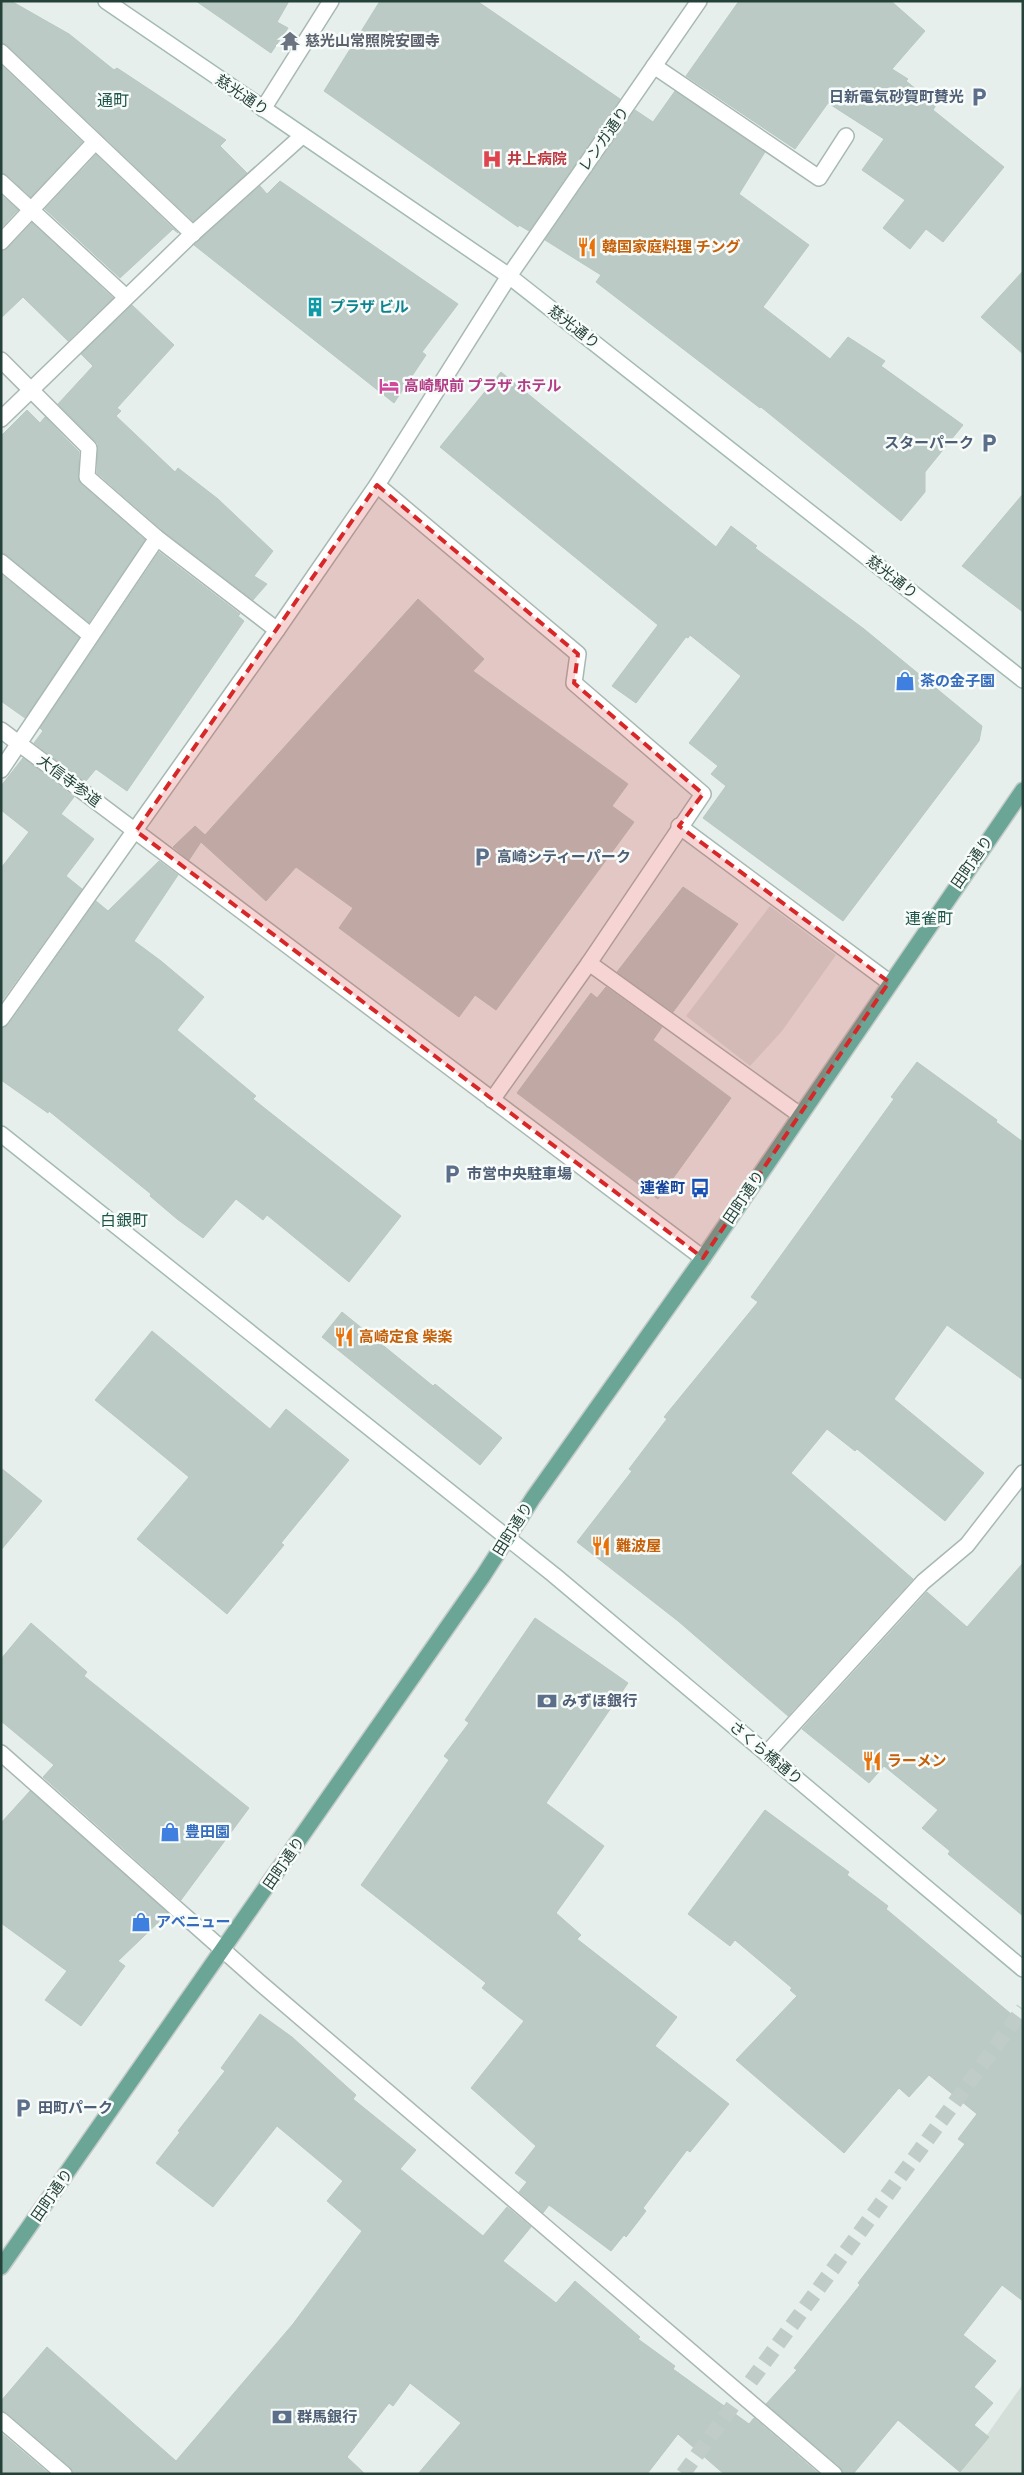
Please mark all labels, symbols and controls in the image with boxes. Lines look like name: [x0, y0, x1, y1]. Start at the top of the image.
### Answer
temple icon: 慈光山常照院安國寺: [279, 30, 301, 52]
place label: 慈光山常照院安國寺: [305, 32, 440, 50]
street label: 慈光通り: [212, 71, 272, 119]
parking icon: 日新電気砂賀町賛光: [968, 86, 990, 108]
place label: 日新電気砂賀町賛光: [829, 88, 964, 106]
district label: 通町: [97, 91, 129, 110]
street label: レンガ通り: [575, 103, 633, 175]
hospital icon: 井上病院: [481, 148, 503, 170]
place label: 井上病院: [507, 150, 567, 168]
restaurant icon: 韓国家庭料理 チング: [576, 236, 598, 258]
place label: 韓国家庭料理 チング: [602, 238, 741, 256]
building icon: プラザ ビル: [304, 296, 326, 318]
place label: プラザ ビル: [330, 298, 409, 316]
street label: 慈光通り: [545, 301, 603, 353]
hotel icon: 高崎駅前 プラザ ホテル: [378, 375, 400, 397]
place label: 高崎駅前 プラザ ホテル: [404, 377, 561, 395]
parking icon: スターパーク: [978, 432, 1000, 454]
place label: スターパーク: [884, 434, 974, 452]
street label: 慈光通り: [863, 551, 921, 603]
shop icon: 茶の金子園: [894, 670, 916, 692]
place label: 茶の金子園: [920, 672, 995, 690]
street label: 大信寺参道: [34, 751, 104, 811]
street label: 田町通り: [947, 832, 997, 892]
parking icon: 高崎シティーパーク: [471, 846, 493, 868]
place label: 高崎シティーパーク: [497, 848, 631, 866]
district label: 連雀町: [905, 909, 953, 928]
parking icon: 市営中央駐車場: [441, 1163, 463, 1185]
place label: 市営中央駐車場: [467, 1165, 572, 1183]
street label: 田町通り: [720, 1167, 768, 1227]
bus stop icon: 連雀町: [689, 1177, 711, 1199]
place label: 連雀町: [640, 1179, 685, 1197]
district label: 白銀町: [100, 1211, 148, 1230]
restaurant icon: 高崎定食 柴楽: [333, 1326, 355, 1348]
place label: 高崎定食 柴楽: [359, 1328, 453, 1346]
street label: 田町通り: [489, 1499, 537, 1559]
restaurant icon: 難波屋: [590, 1535, 612, 1557]
place label: 難波屋: [616, 1537, 661, 1555]
bank icon: みずほ銀行: [536, 1690, 558, 1712]
place label: みずほ銀行: [562, 1692, 637, 1710]
street label: さくら橋通り: [726, 1717, 806, 1789]
restaurant icon: ラーメン: [861, 1750, 883, 1772]
place label: ラーメン: [887, 1752, 946, 1770]
shop icon: 豊田園: [159, 1821, 181, 1843]
place label: 豊田園: [185, 1823, 230, 1841]
street label: 田町通り: [259, 1833, 309, 1893]
shop icon: アベニュー: [130, 1911, 152, 1933]
place label: アベニュー: [156, 1913, 231, 1931]
parking icon: 田町パーク: [12, 2097, 34, 2119]
place label: 田町パーク: [38, 2099, 113, 2117]
street label: 田町通り: [27, 2165, 77, 2225]
bank icon: 群馬銀行: [271, 2406, 293, 2428]
place label: 群馬銀行: [297, 2408, 357, 2426]

